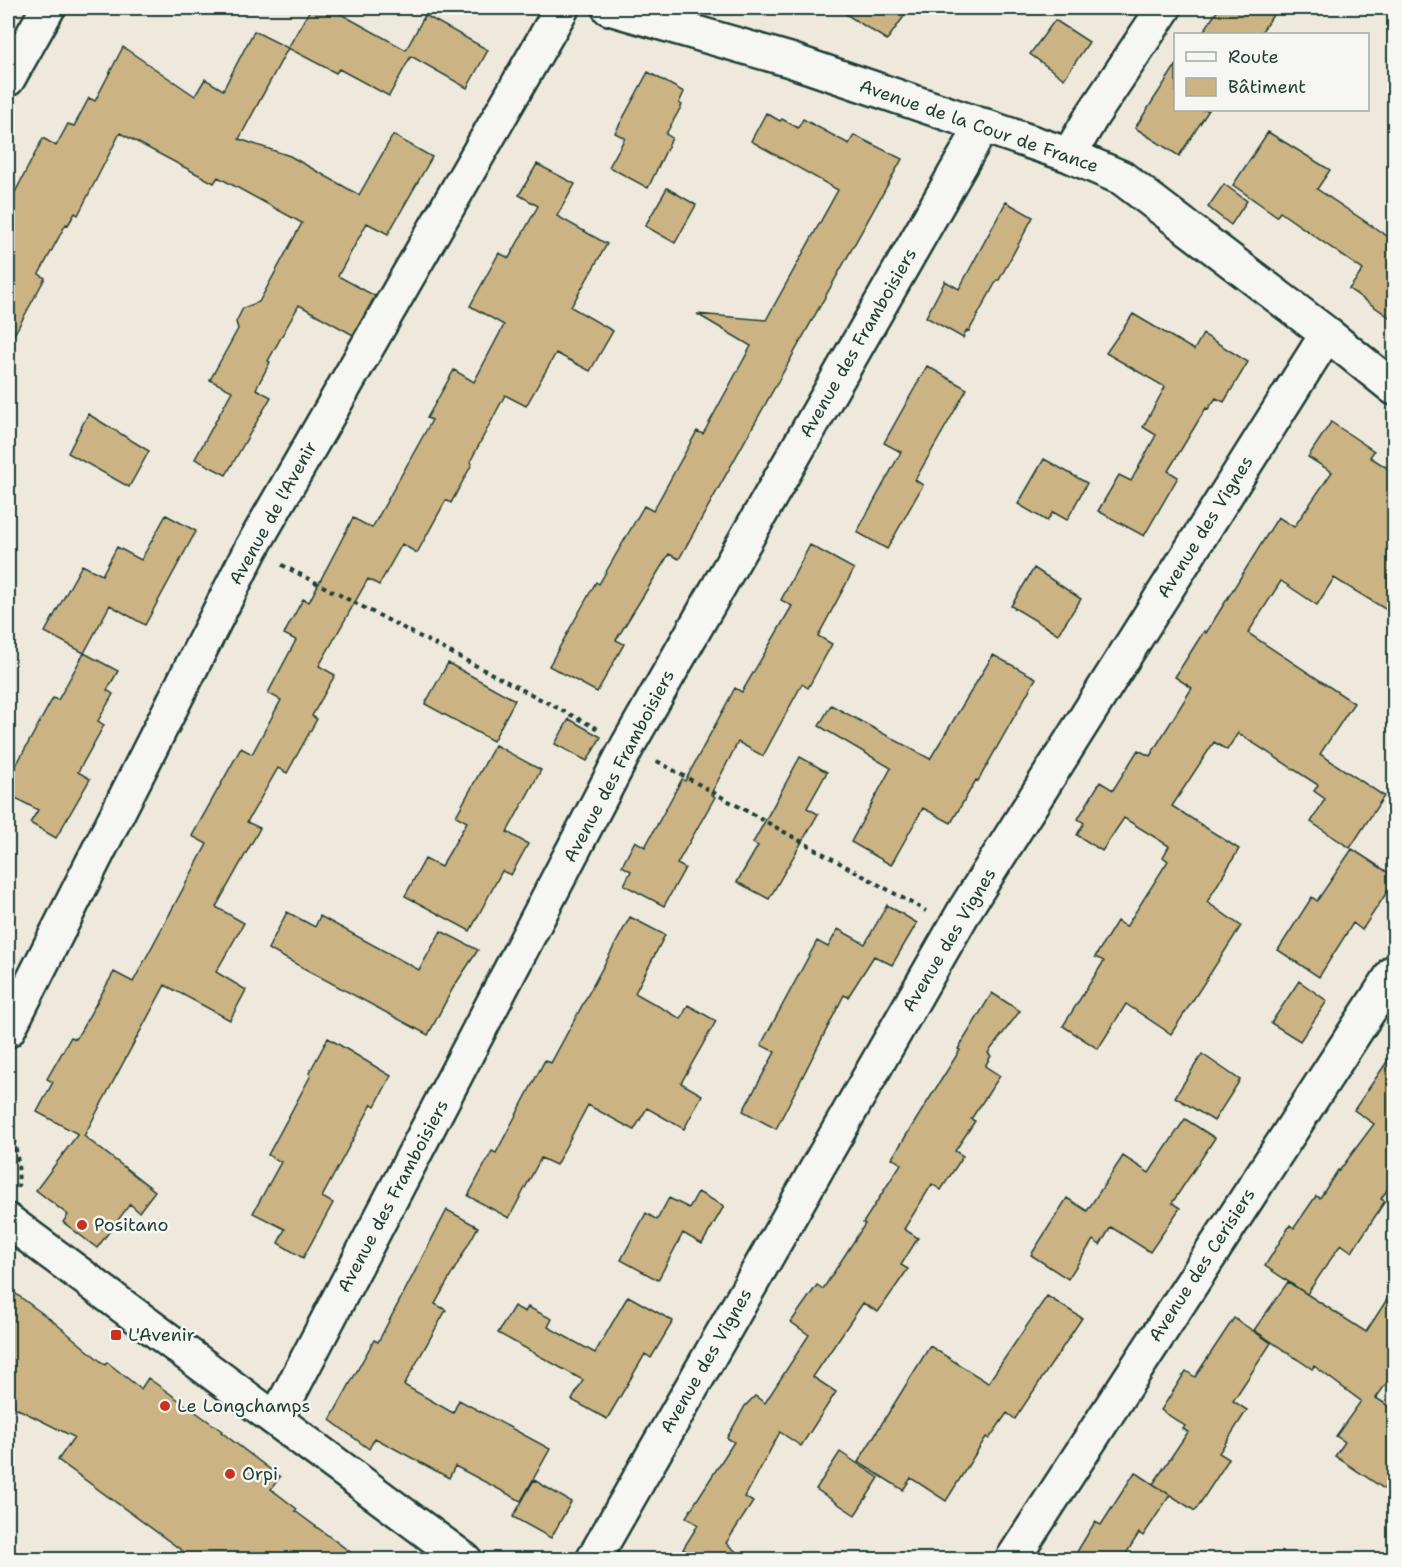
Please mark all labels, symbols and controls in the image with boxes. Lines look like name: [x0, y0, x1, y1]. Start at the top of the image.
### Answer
legend: [1174, 33, 1369, 111]
text: Route: [1228, 45, 1279, 69]
street label: Avenue de la Cour de France: [856, 74, 1102, 178]
text: Bâtiment: [1228, 75, 1306, 99]
street label: Avenue des Framboisiers: [794, 244, 922, 442]
street label: Avenue de l'Avenir: [223, 437, 323, 589]
street label: Avenue des Vignes: [1151, 451, 1259, 603]
street label: Avenue des Framboisiers: [558, 665, 680, 867]
street label: Avenue des Vignes: [897, 864, 1001, 1016]
street label: Avenue des Framboisiers: [332, 1095, 454, 1297]
street label: Avenue des Cerisiers: [1143, 1183, 1261, 1347]
place label: Positano: [94, 1213, 168, 1237]
marker: Positano: [75, 1218, 89, 1232]
street label: Avenue des Vignes: [655, 1284, 757, 1438]
place label: L'Avenir: [128, 1323, 195, 1347]
marker: L'Avenir: [109, 1328, 123, 1342]
place label: Le Longchamps: [177, 1394, 310, 1418]
marker: Le Longchamps: [158, 1399, 172, 1413]
place label: Orpi: [242, 1462, 278, 1486]
marker: Orpi: [223, 1467, 237, 1481]

